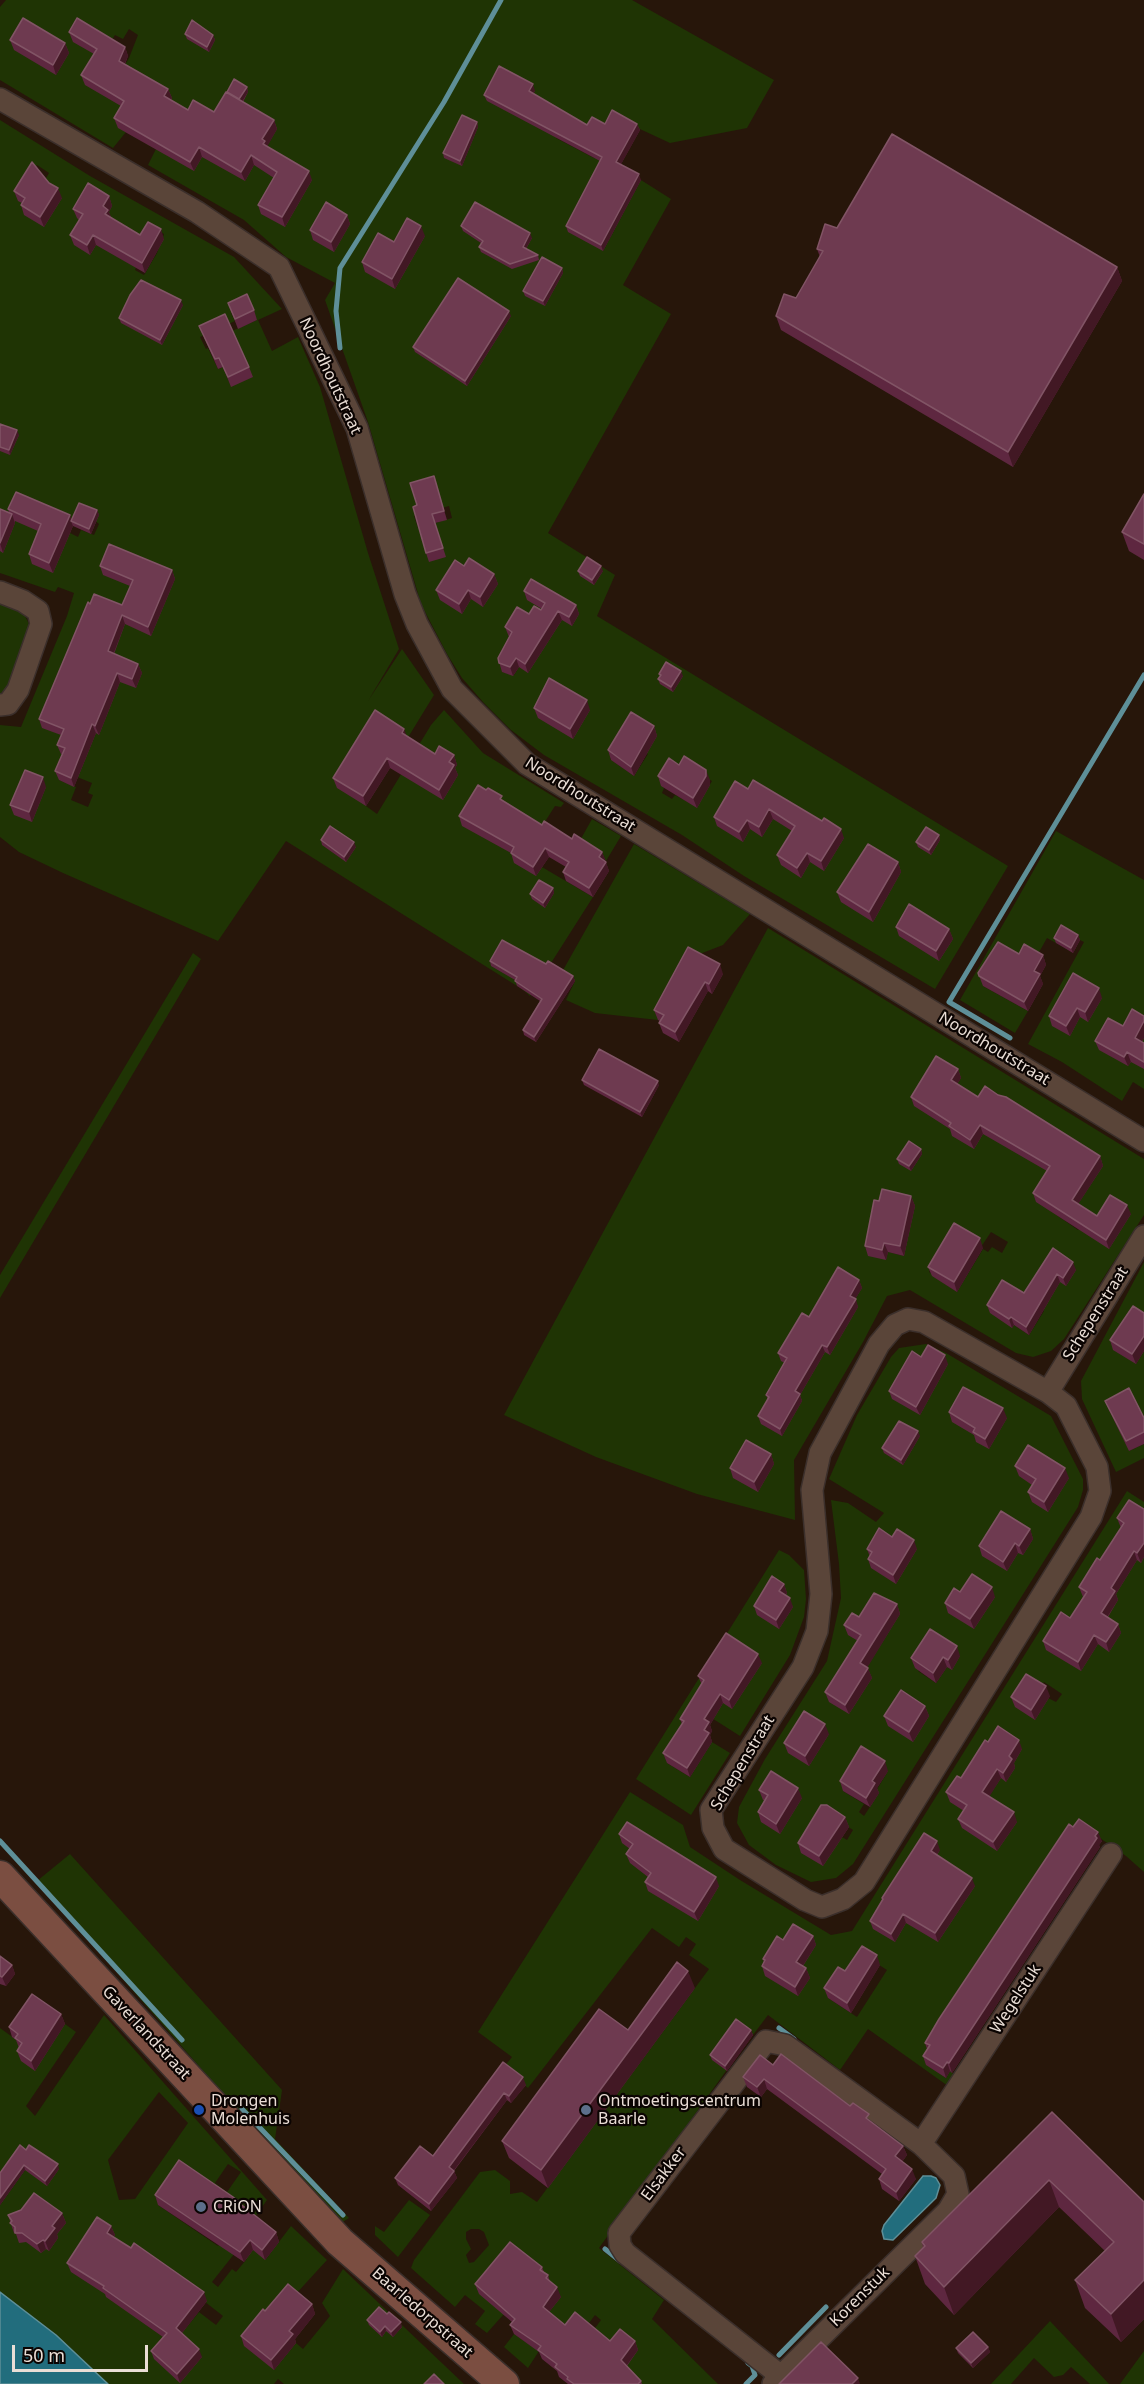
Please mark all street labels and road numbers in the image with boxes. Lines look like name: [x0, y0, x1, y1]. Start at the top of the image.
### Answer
street label: Noordhoutstraat: [295, 315, 365, 437]
street label: Noordhoutstraat: [521, 753, 639, 837]
street label: Noordhoutstraat: [935, 1008, 1053, 1090]
street label: Schepenstraat: [1059, 1263, 1133, 1365]
street label: Schepenstraat: [707, 1712, 779, 1814]
street label: Wegelstuk: [987, 1961, 1045, 2037]
street label: Gaverlandstraat: [98, 1982, 194, 2084]
street label: Elsakker: [638, 2143, 690, 2205]
street label: Korenstuk: [826, 2263, 894, 2331]
street label: Baarledorpstraat: [368, 2264, 476, 2362]

